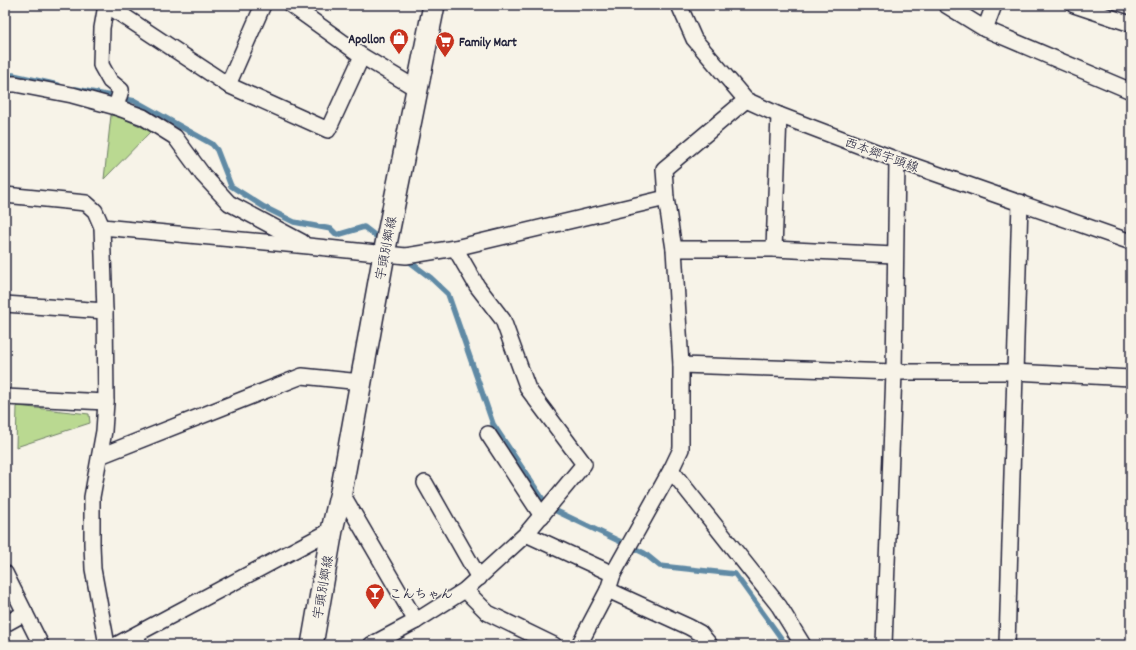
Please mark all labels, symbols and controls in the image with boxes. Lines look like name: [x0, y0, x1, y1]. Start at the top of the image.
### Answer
shop icon: Apollon: [388, 27, 410, 55]
supermarket icon: Family Mart: [434, 30, 456, 58]
place label: Apollon: [348, 31, 385, 50]
place label: Family Mart: [459, 34, 517, 53]
street label: 西本郷宇頭線: [841, 134, 922, 179]
street label: 宇頭別郷線: [372, 214, 403, 282]
street label: 宇頭別郷線: [309, 553, 340, 621]
bar icon: こんちゃん: [364, 582, 386, 610]
place label: こんちゃん: [389, 586, 453, 605]

